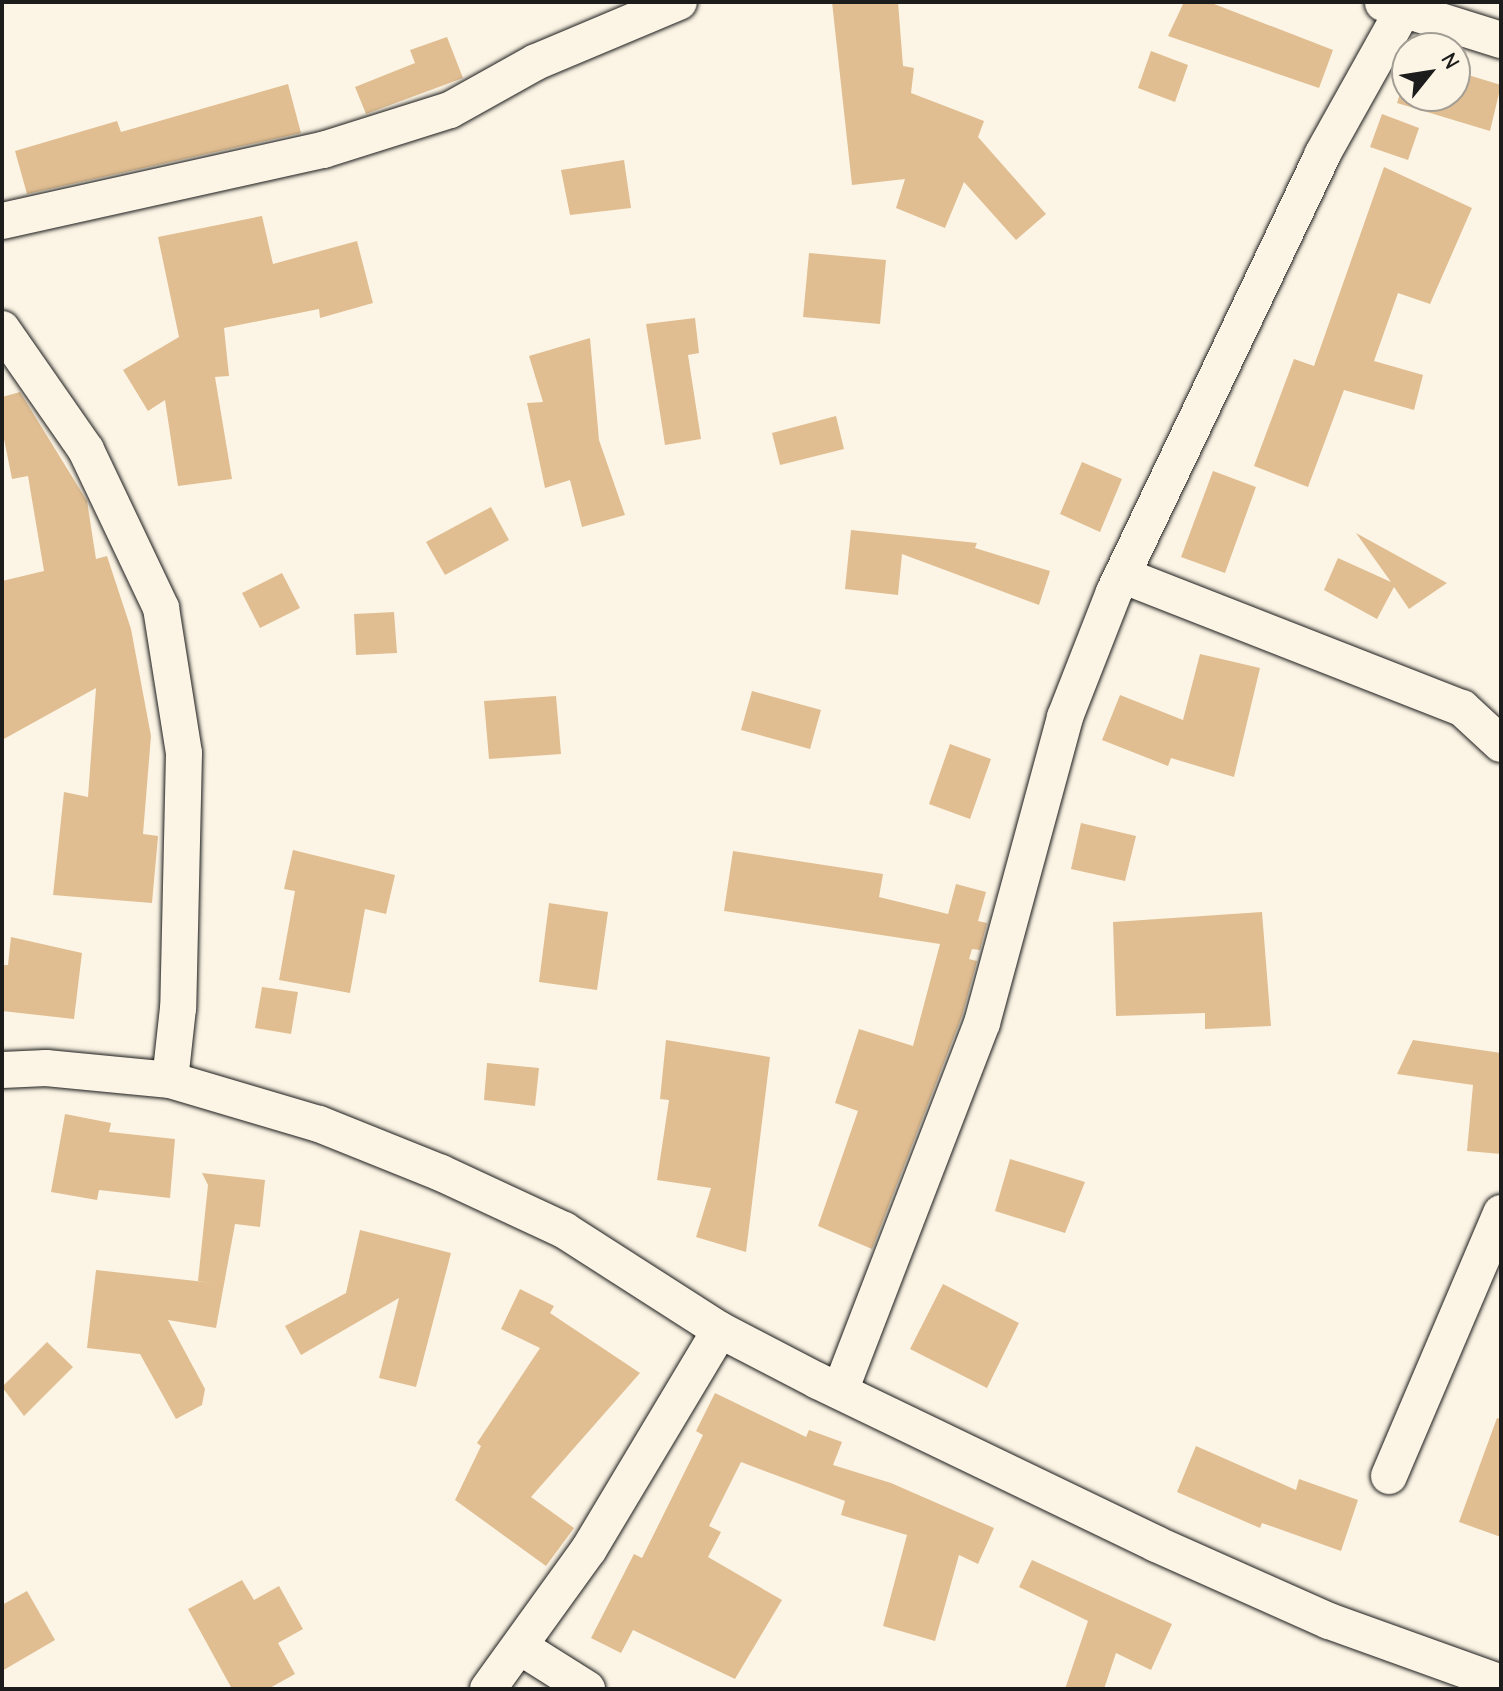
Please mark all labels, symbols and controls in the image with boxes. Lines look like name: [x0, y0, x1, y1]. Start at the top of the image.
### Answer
north arrow: [1391, 32, 1471, 112]
text: N: [1435, 48, 1465, 74]

